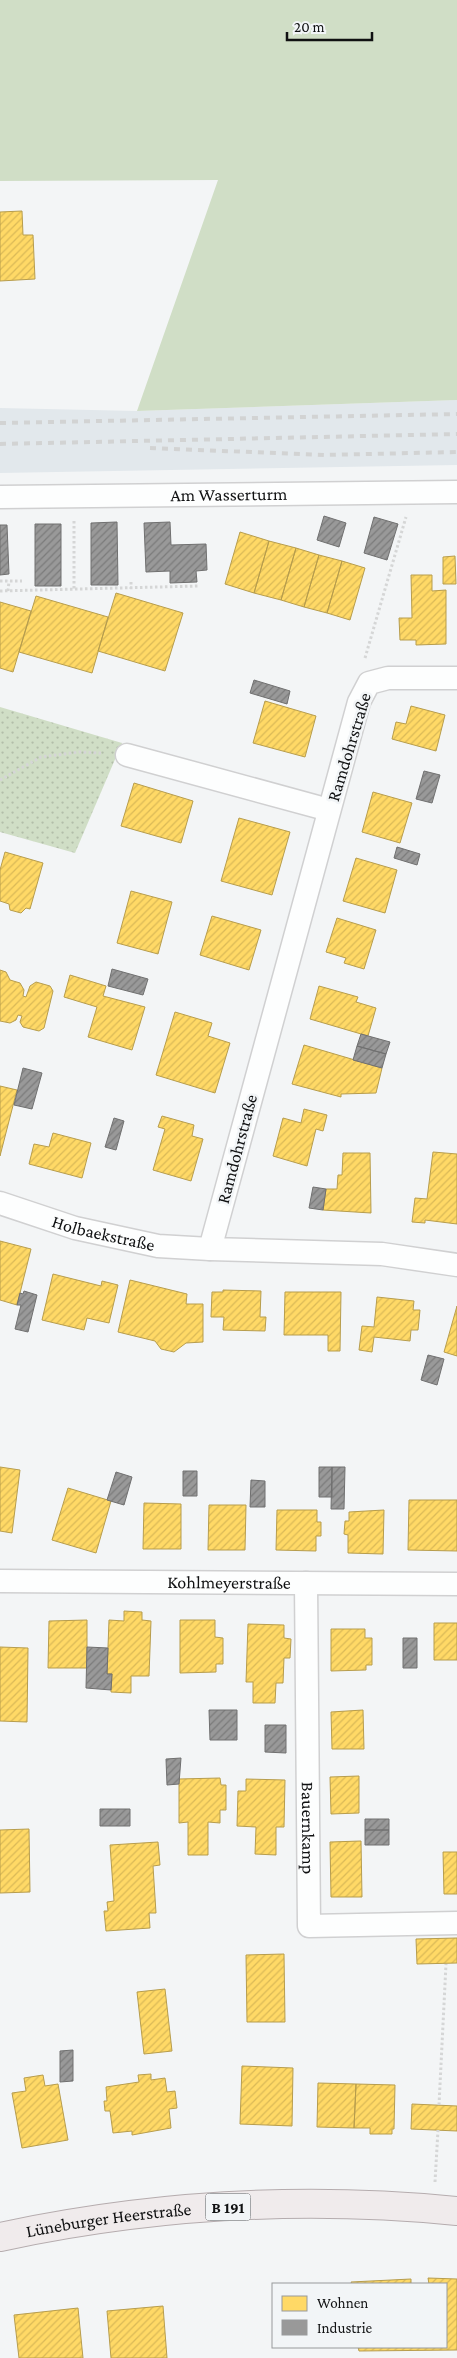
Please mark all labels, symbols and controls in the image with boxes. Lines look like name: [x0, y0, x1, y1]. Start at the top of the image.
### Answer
scale bar: [287, 10, 372, 42]
text: 20 m: [294, 19, 325, 35]
street label: Am Wasserturm: [170, 484, 288, 505]
street label: Ramdohrstraße: [323, 690, 375, 804]
street label: Ramdohrstraße: [213, 1092, 261, 1206]
street label: Holbaekstraße: [50, 1211, 157, 1255]
street label: Kohlmeyerstraße: [167, 1572, 291, 1593]
street label: Bauernkamp: [298, 1782, 319, 1874]
road number: B 191: [206, 2194, 250, 2220]
street label: Lüneburger Heerstraße: [24, 2199, 192, 2241]
legend: [272, 2283, 447, 2348]
text: Wohnen: [317, 2295, 368, 2311]
text: Industrie: [317, 2320, 373, 2336]

